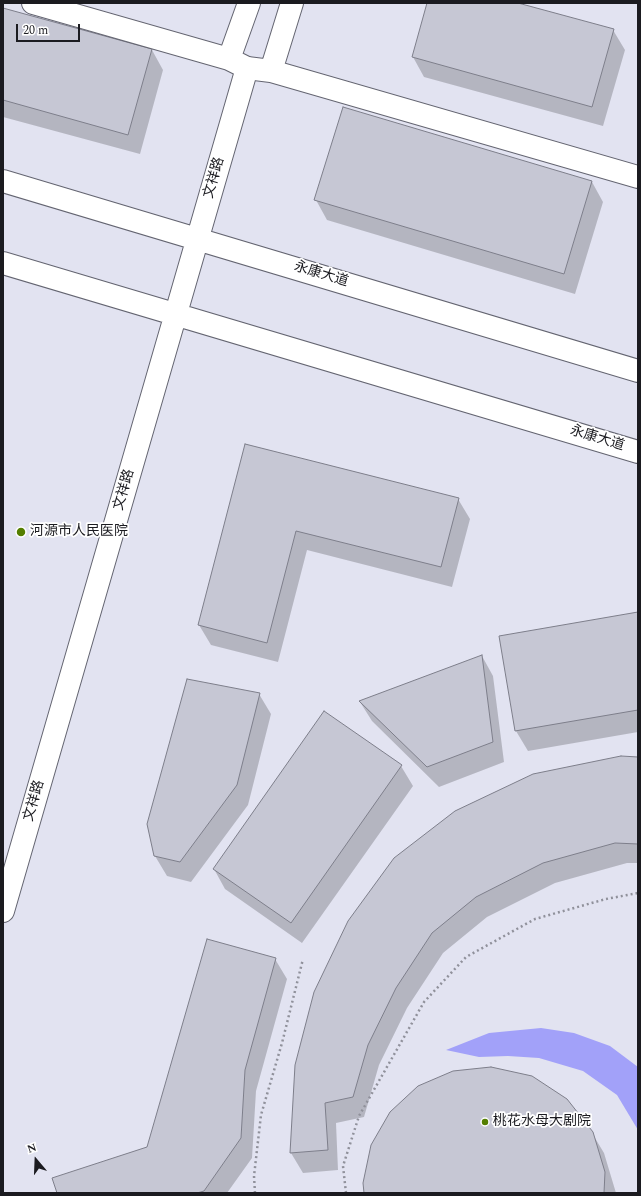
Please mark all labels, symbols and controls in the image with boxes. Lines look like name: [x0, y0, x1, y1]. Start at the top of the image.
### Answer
scale bar: [18, 16, 82, 42]
text: 20 m: [23, 21, 48, 40]
street label: 文祥路: [201, 155, 229, 201]
street label: 永康大道: [292, 259, 350, 291]
street label: 永康大道: [568, 423, 626, 455]
street label: 文祥路: [111, 467, 139, 513]
place label: 河源市人民医院: [30, 524, 128, 540]
marker: 河源市人民医院: [15, 526, 27, 538]
street label: 文祥路: [21, 778, 49, 824]
place label: 桃花水母大剧院: [493, 1114, 591, 1130]
marker: 桃花水母大剧院: [480, 1117, 490, 1127]
text: N: [25, 1139, 39, 1158]
north arrow: [16, 1140, 56, 1180]

